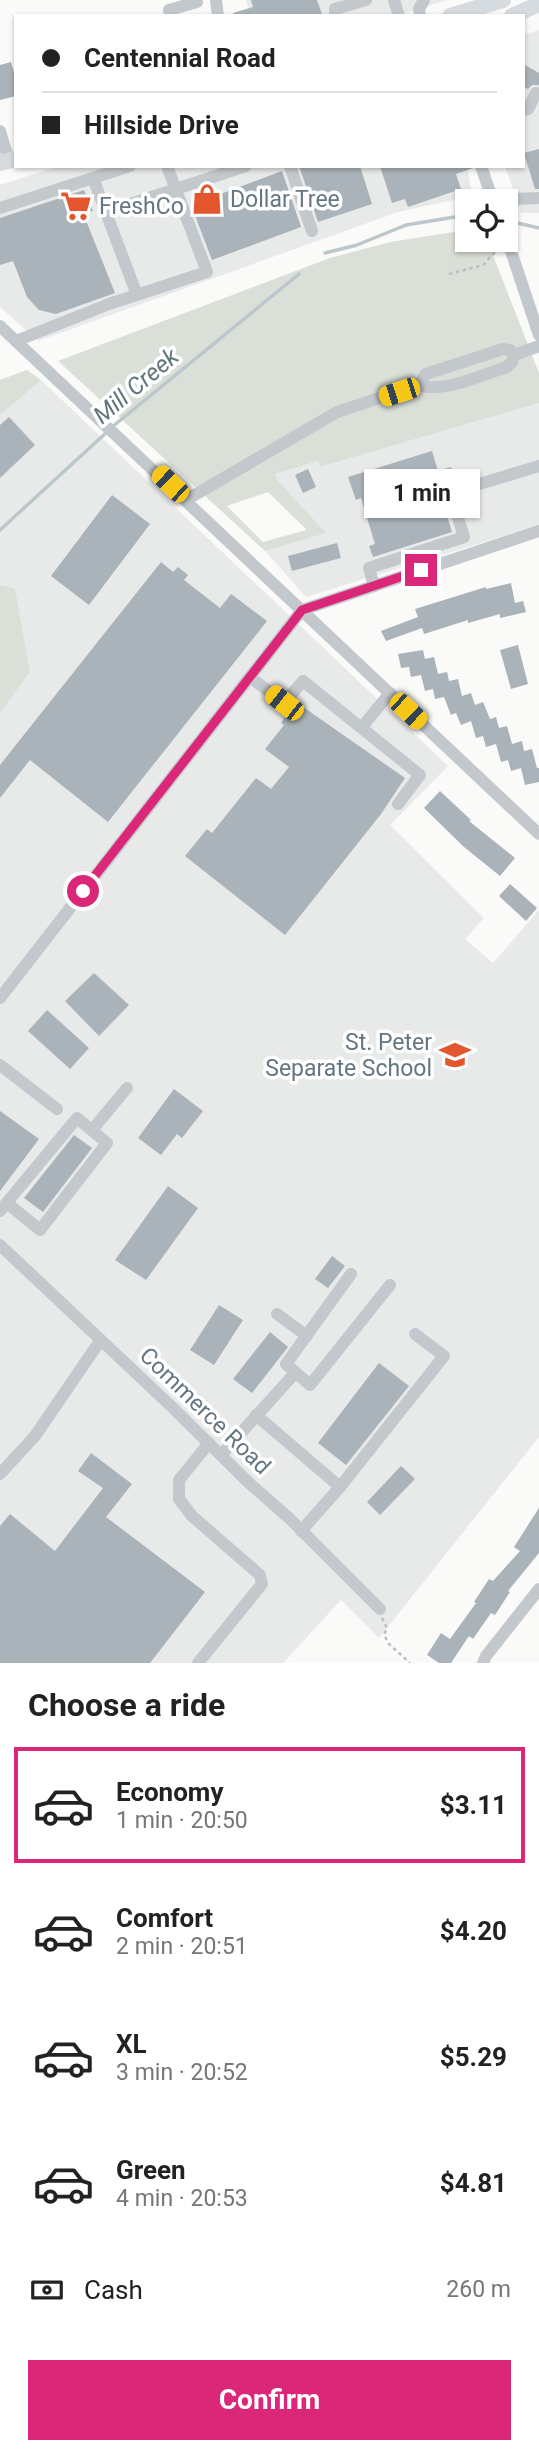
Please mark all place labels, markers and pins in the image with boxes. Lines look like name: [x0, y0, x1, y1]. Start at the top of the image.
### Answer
shop icon: Dollar Tree: [190, 182, 224, 216]
place label: Dollar Tree: [230, 186, 340, 213]
supermarket icon: FreshCo: [59, 189, 93, 223]
place label: FreshCo: [99, 193, 184, 220]
place label: St. Peter Separate School: [265, 1029, 432, 1082]
school or university icon: St. Peter Separate School: [438, 1038, 472, 1072]

